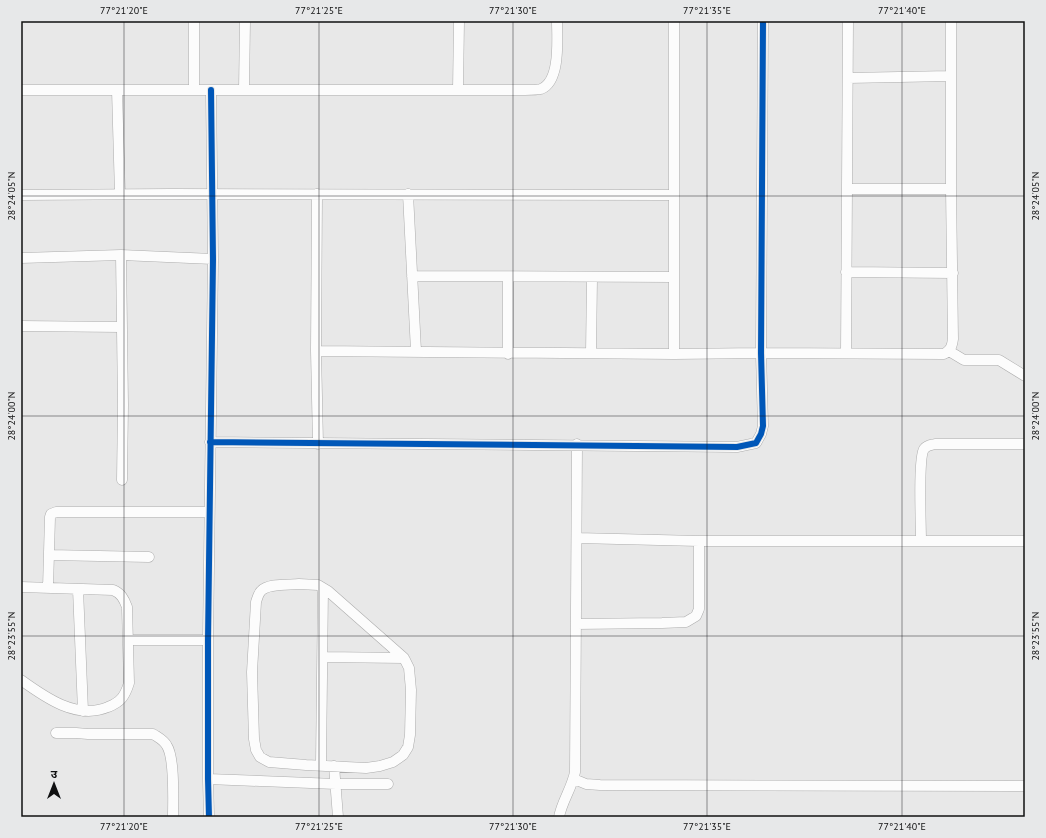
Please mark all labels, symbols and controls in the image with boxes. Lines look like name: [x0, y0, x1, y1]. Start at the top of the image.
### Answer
text: 77°21'20"E: [100, 4, 148, 17]
text: 77°21'25"E: [295, 4, 343, 17]
text: 77°21'30"E: [489, 4, 537, 17]
text: 77°21'35"E: [683, 4, 731, 17]
text: 77°21'40"E: [878, 4, 926, 17]
text: 28°24'05"N: [5, 171, 18, 221]
text: 28°24'05"N: [1029, 171, 1042, 221]
text: 28°24'00"N: [5, 391, 18, 441]
text: 28°24'00"N: [1029, 391, 1042, 441]
text: 28°23'55"N: [5, 611, 18, 661]
text: 28°23'55"N: [1029, 611, 1042, 661]
north arrow: [34, 764, 74, 804]
text: उ: [51, 767, 58, 781]
text: 77°21'20"E: [100, 820, 148, 833]
text: 77°21'25"E: [295, 820, 343, 833]
text: 77°21'30"E: [489, 820, 537, 833]
text: 77°21'35"E: [683, 820, 731, 833]
text: 77°21'40"E: [878, 820, 926, 833]

